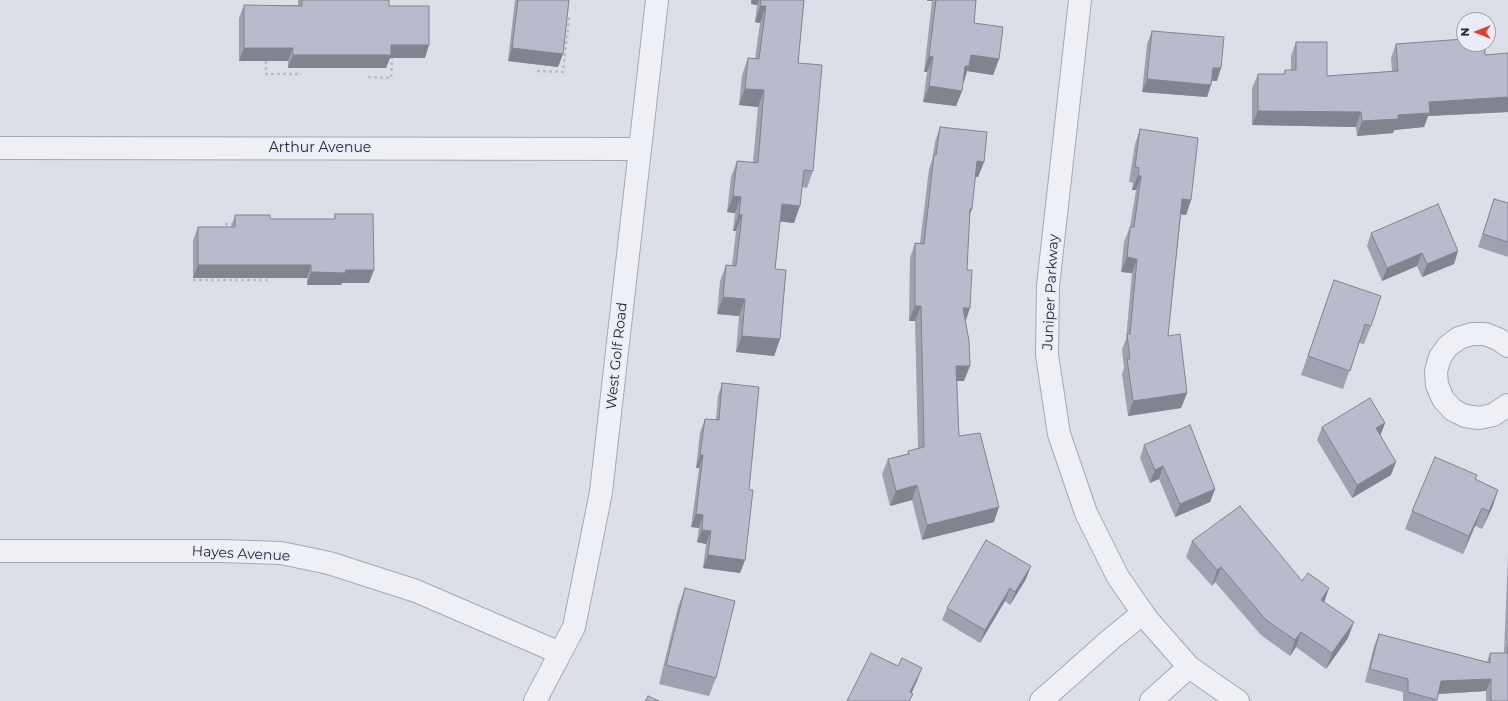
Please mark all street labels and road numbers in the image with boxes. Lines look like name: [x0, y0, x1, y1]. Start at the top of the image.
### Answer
street label: Arthur Avenue: [269, 140, 371, 156]
street label: Juniper Parkway: [1040, 234, 1062, 350]
street label: West Golf Road: [603, 302, 631, 410]
street label: Hayes Avenue: [191, 543, 291, 565]

